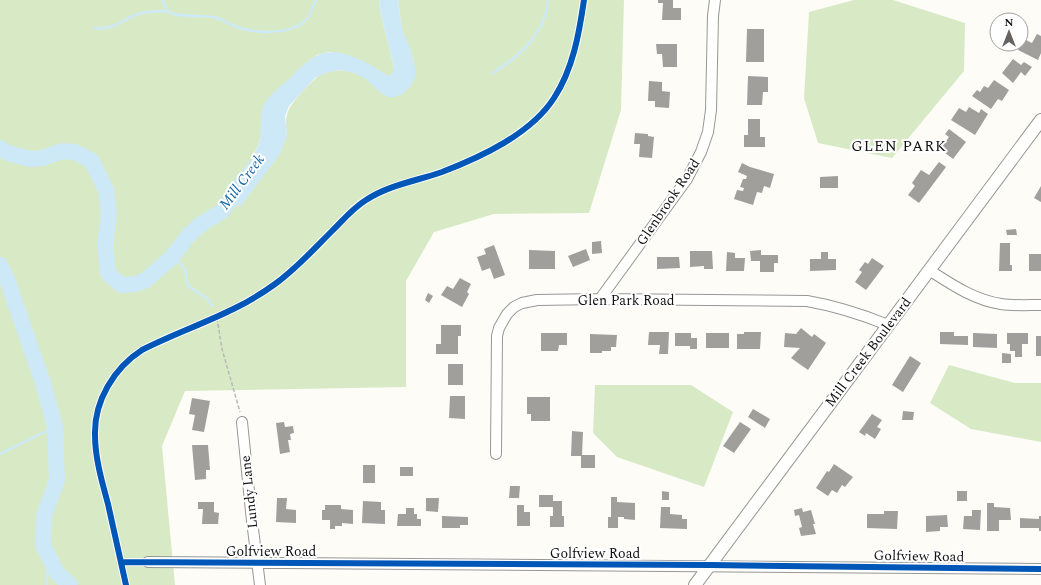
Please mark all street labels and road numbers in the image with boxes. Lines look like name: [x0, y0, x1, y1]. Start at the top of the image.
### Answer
street label: Glenbrook Road: [631, 154, 705, 250]
street label: Glen Park Road: [577, 290, 675, 311]
street label: Mill Creek Boulevard: [820, 293, 916, 411]
street label: Lundy Lane: [235, 454, 263, 530]
street label: Golfview Road: [226, 541, 317, 562]
street label: Golfview Road: [550, 543, 641, 564]
street label: Golfview Road: [873, 545, 965, 567]

